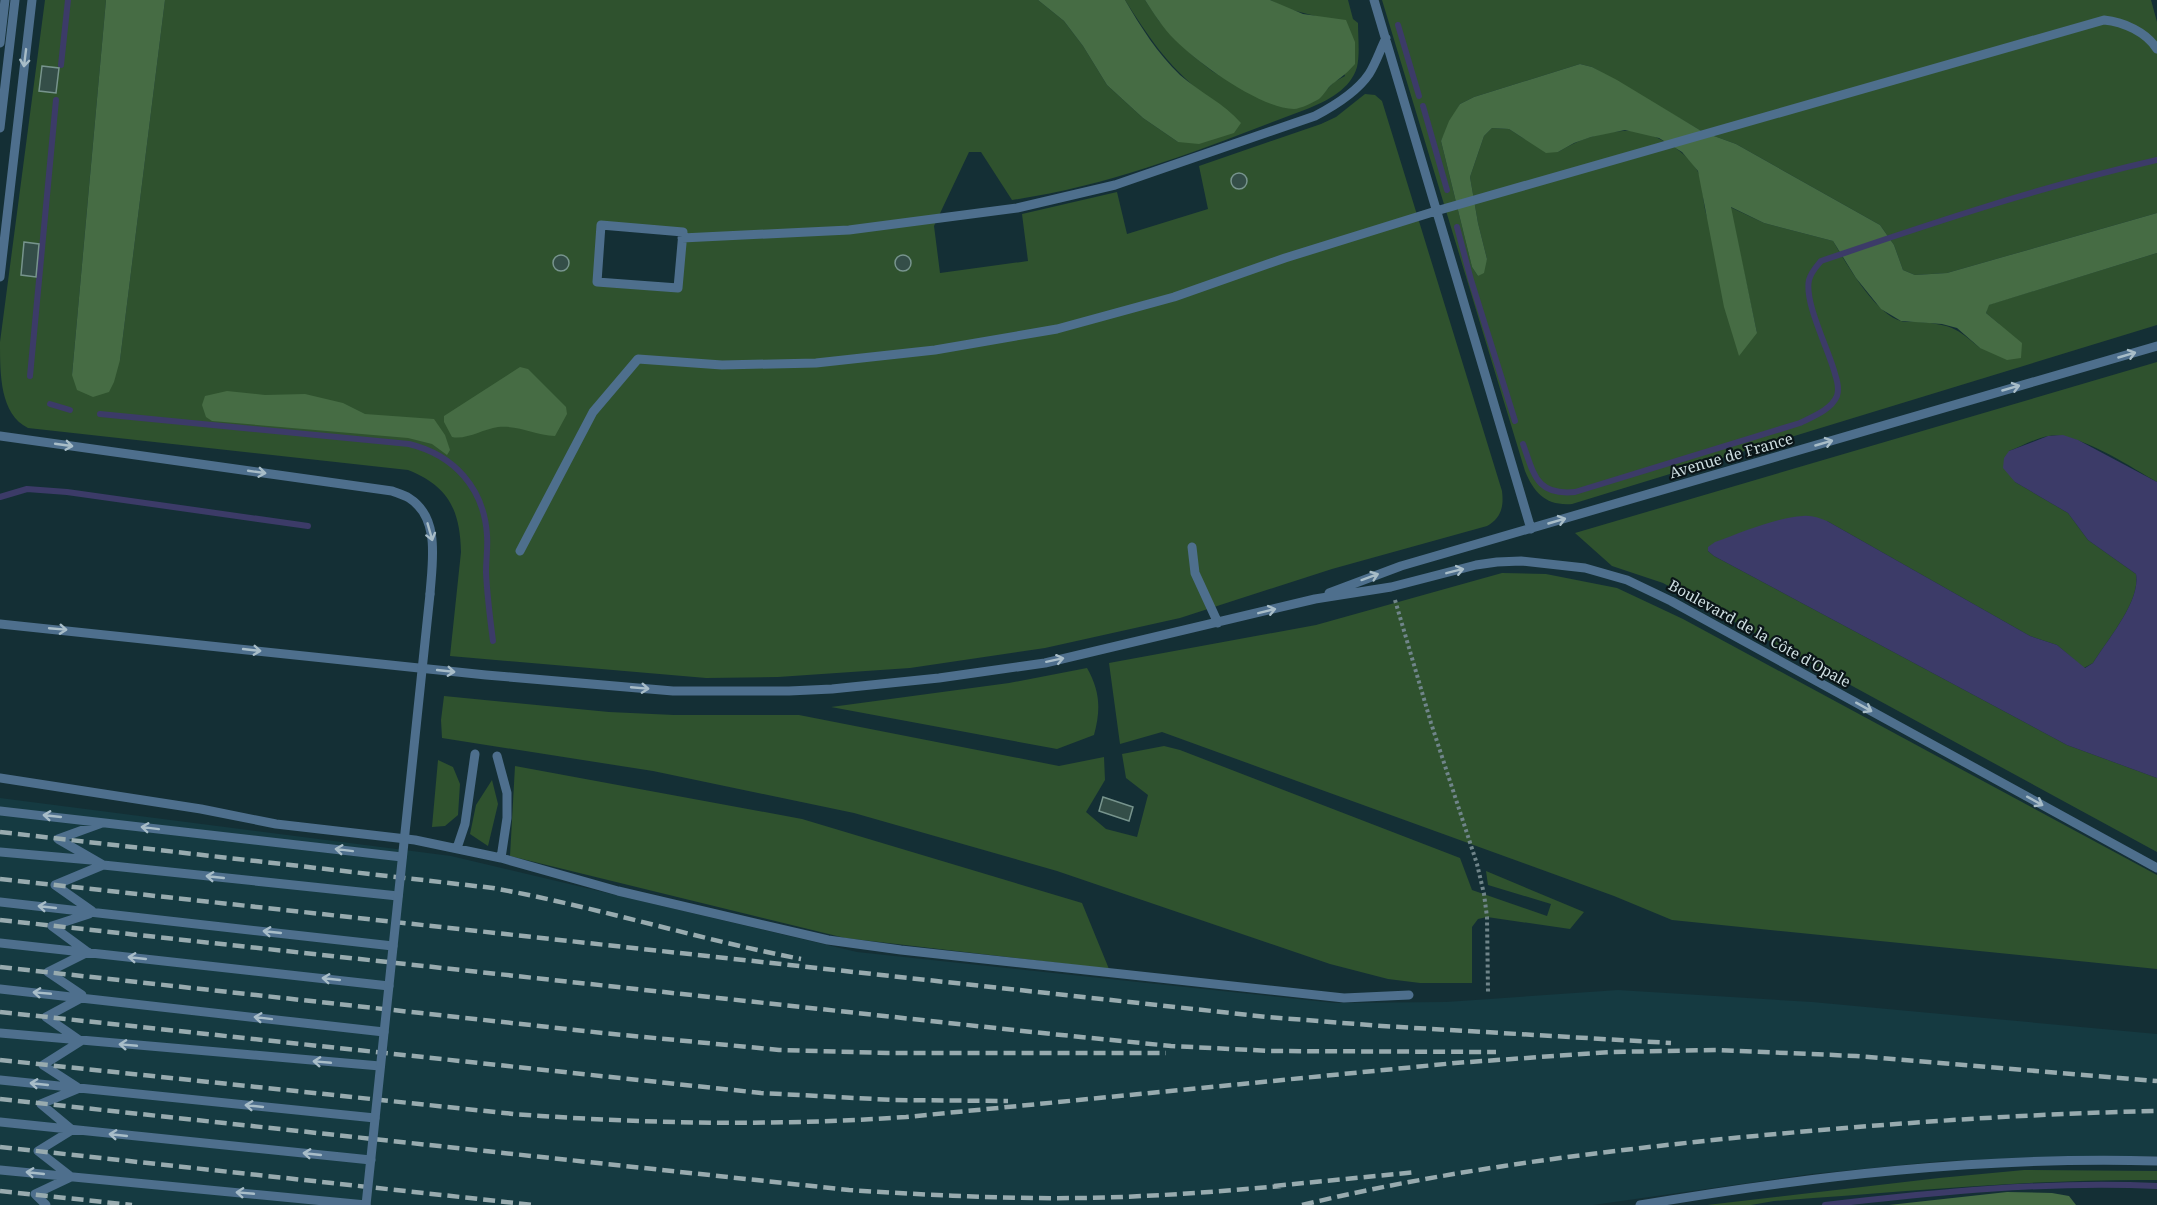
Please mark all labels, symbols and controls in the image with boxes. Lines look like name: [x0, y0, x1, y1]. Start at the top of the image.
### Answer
one-way arrow: [19, 48, 30, 68]
one-way arrow: [2117, 349, 2136, 360]
one-way arrow: [2002, 382, 2021, 393]
street label: Avenue de France: [1667, 428, 1795, 482]
one-way arrow: [1814, 437, 1833, 448]
one-way arrow: [54, 439, 74, 450]
one-way arrow: [247, 467, 267, 478]
one-way arrow: [1547, 515, 1566, 526]
one-way arrow: [424, 522, 436, 541]
one-way arrow: [1445, 564, 1464, 576]
one-way arrow: [1360, 571, 1379, 582]
street label: Boulevard de la Côte d'Opale: [1665, 575, 1855, 691]
one-way arrow: [1257, 604, 1276, 616]
one-way arrow: [48, 624, 68, 635]
one-way arrow: [242, 645, 262, 656]
one-way arrow: [1046, 654, 1065, 666]
one-way arrow: [436, 666, 455, 677]
one-way arrow: [630, 683, 650, 694]
one-way arrow: [1855, 701, 1872, 713]
one-way arrow: [2026, 795, 2043, 807]
one-way arrow: [42, 811, 62, 822]
one-way arrow: [141, 822, 161, 833]
one-way arrow: [335, 844, 355, 855]
one-way arrow: [205, 871, 225, 882]
one-way arrow: [38, 901, 58, 912]
one-way arrow: [263, 926, 283, 937]
one-way arrow: [127, 952, 147, 963]
one-way arrow: [321, 974, 341, 985]
one-way arrow: [33, 987, 52, 998]
one-way arrow: [254, 1012, 274, 1023]
one-way arrow: [118, 1039, 138, 1050]
one-way arrow: [313, 1056, 333, 1067]
one-way arrow: [30, 1078, 50, 1089]
one-way arrow: [245, 1100, 265, 1111]
one-way arrow: [109, 1129, 129, 1140]
one-way arrow: [303, 1148, 323, 1159]
one-way arrow: [26, 1167, 46, 1178]
one-way arrow: [235, 1187, 255, 1198]

